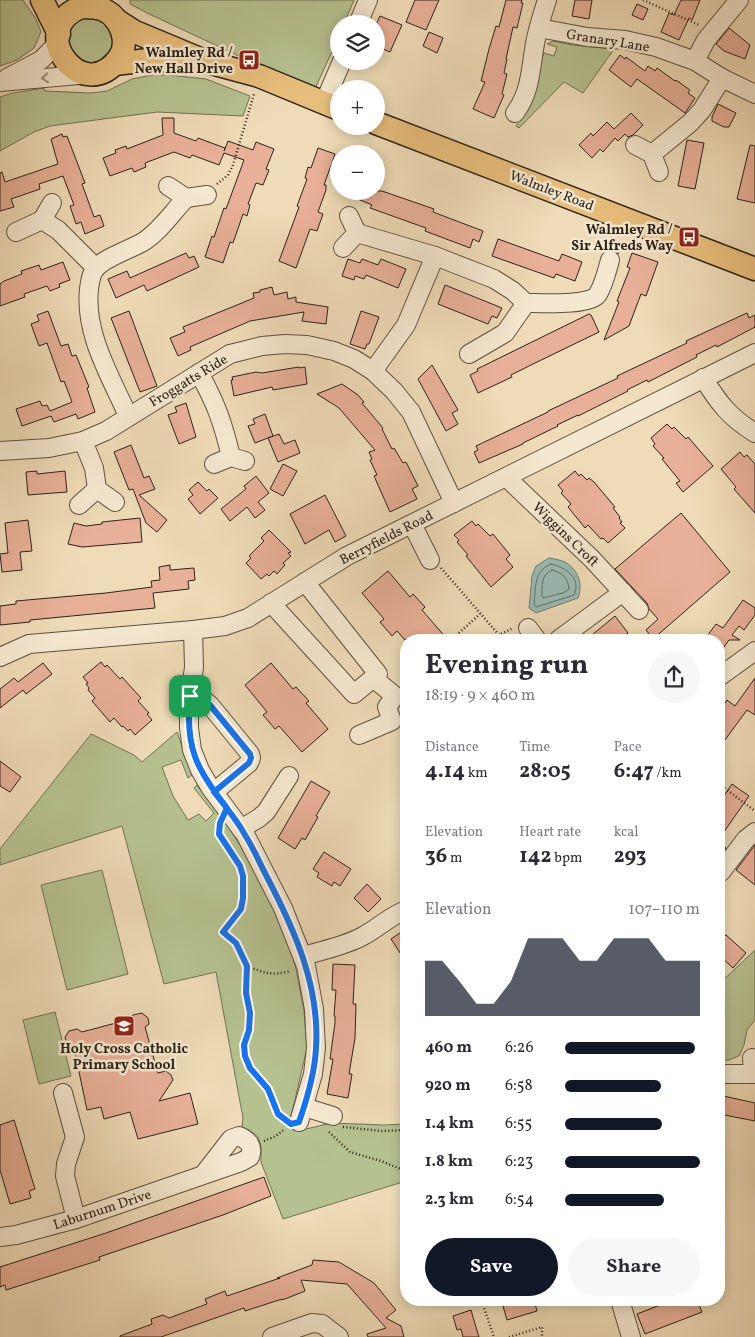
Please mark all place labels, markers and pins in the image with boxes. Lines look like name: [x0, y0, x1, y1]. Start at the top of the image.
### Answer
place label: Walmley Rd / New Hall Drive: [135, 44, 233, 79]
bus stop icon: Walmley Rd / New Hall Drive: [237, 48, 261, 72]
place label: Walmley Rd / Sir Alfreds Way: [571, 221, 673, 256]
bus stop icon: Walmley Rd / Sir Alfreds Way: [677, 225, 701, 249]
pin: [169, 675, 211, 717]
school or university icon: Holy Cross Catholic Primary School: [112, 1014, 136, 1038]
place label: Holy Cross Catholic Primary School: [60, 1040, 188, 1075]

